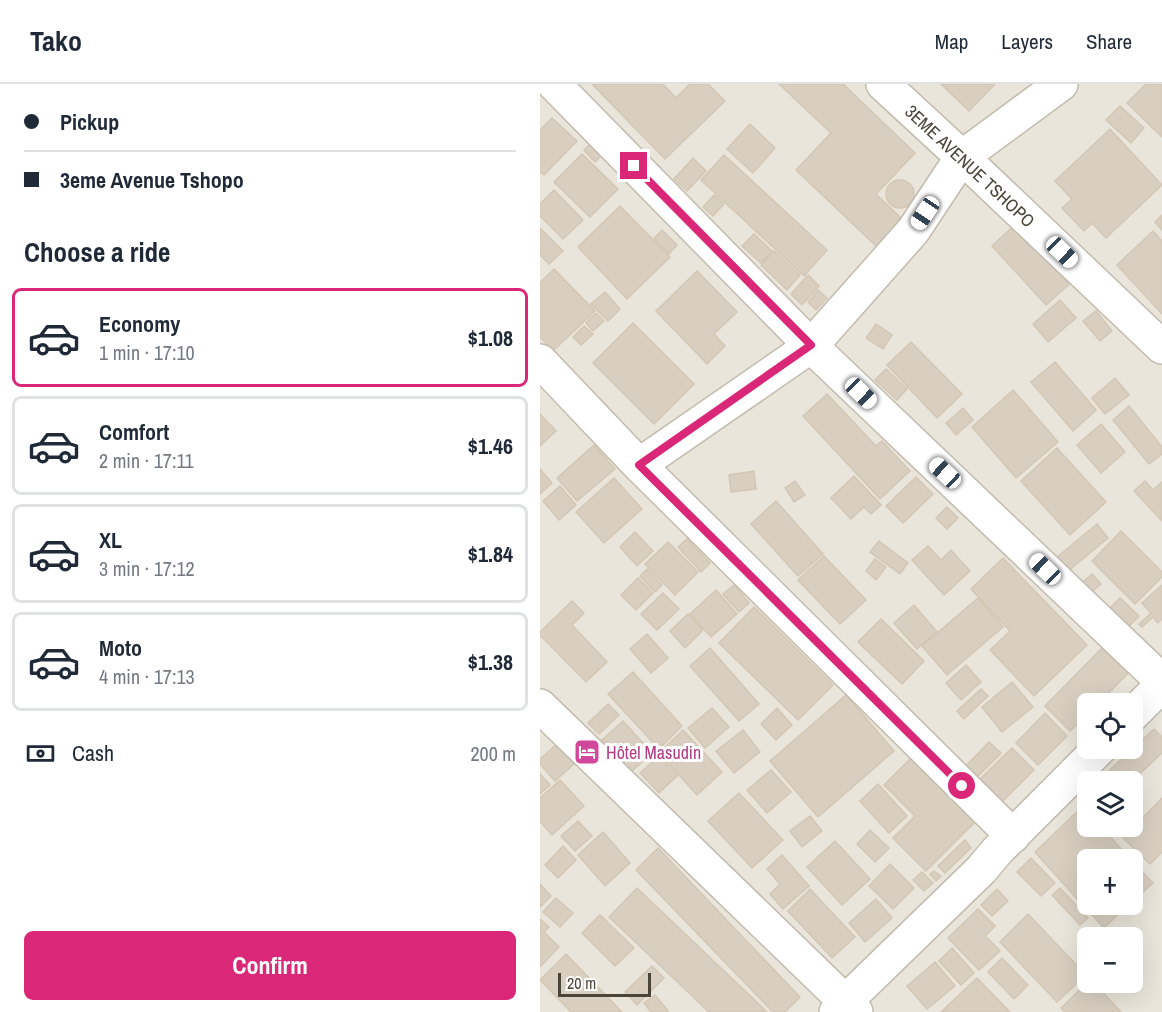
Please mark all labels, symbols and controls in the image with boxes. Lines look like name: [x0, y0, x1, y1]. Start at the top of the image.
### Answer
text: Tako: [30, 22, 82, 60]
text: Map: [935, 27, 968, 56]
text: Layers: [1001, 27, 1053, 56]
text: Share: [1086, 27, 1132, 56]
street label: 3EME AVENUE TSHOPO: [900, 99, 1040, 233]
text: Pickup: [60, 107, 119, 137]
route end: [620, 152, 647, 179]
text: 3eme Avenue Tshopo: [60, 165, 244, 195]
car: [907, 193, 943, 233]
car: [1043, 233, 1081, 271]
text: Choose a ride: [24, 234, 170, 270]
text: Economy: [99, 309, 180, 339]
icon: car: [27, 311, 81, 365]
text: $1.08: [468, 323, 513, 353]
text: 1 min · 17:10: [99, 339, 195, 366]
car: [842, 374, 880, 412]
text: Comfort: [99, 417, 169, 447]
icon: car: [27, 419, 81, 473]
text: $1.46: [468, 431, 513, 461]
text: 2 min · 17:11: [99, 447, 194, 474]
car: [926, 454, 964, 492]
text: XL: [99, 525, 122, 555]
icon: car: [27, 527, 81, 581]
text: $1.84: [468, 539, 513, 569]
car: [1026, 550, 1064, 588]
text: 3 min · 17:12: [99, 555, 195, 582]
text: Moto: [99, 633, 142, 663]
icon: car: [27, 635, 81, 689]
text: $1.38: [468, 647, 513, 677]
text: 4 min · 17:13: [99, 663, 195, 690]
map controls: [1077, 693, 1143, 993]
button: locate: [1077, 693, 1143, 759]
icon: cash: [24, 737, 57, 770]
hotel icon: Hôtel Masudin: [572, 737, 602, 767]
text: Cash: [72, 738, 114, 768]
text: 200 m: [470, 740, 516, 767]
place label: Hôtel Masudin: [606, 740, 701, 765]
button: layers: [1077, 771, 1143, 837]
route start: [948, 772, 975, 799]
button: +: [1077, 849, 1143, 915]
button: −: [1077, 927, 1143, 993]
button: Confirm: [24, 931, 516, 1000]
scale bar: [558, 970, 651, 998]
text: 20 m: [567, 972, 596, 994]

